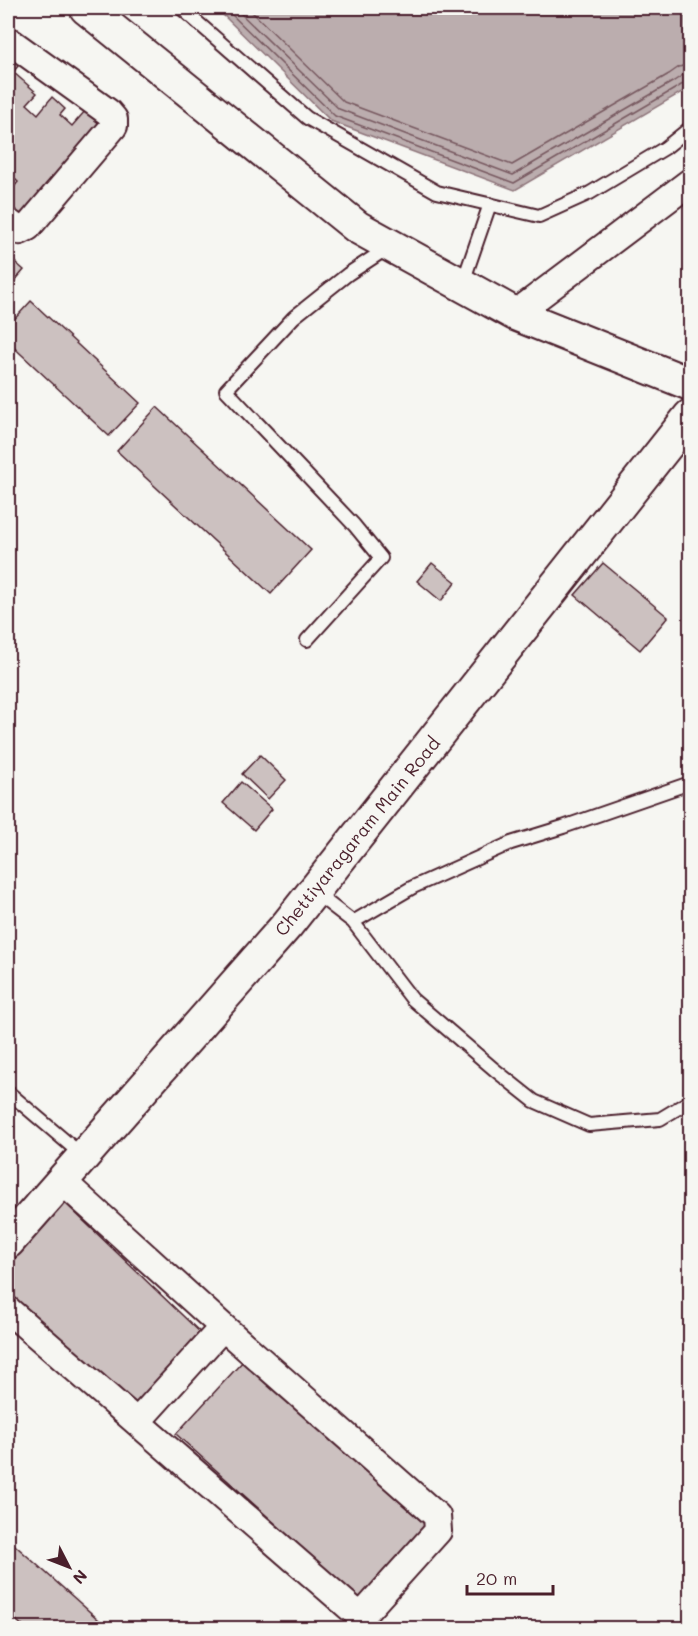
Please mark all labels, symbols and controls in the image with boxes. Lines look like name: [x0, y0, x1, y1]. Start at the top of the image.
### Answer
street label: Chettiyaragaram Main Road: [269, 731, 445, 941]
north arrow: [39, 1537, 99, 1597]
scale bar: [467, 1558, 552, 1596]
text: N: [69, 1566, 92, 1589]
text: 20 m: [476, 1566, 517, 1590]

